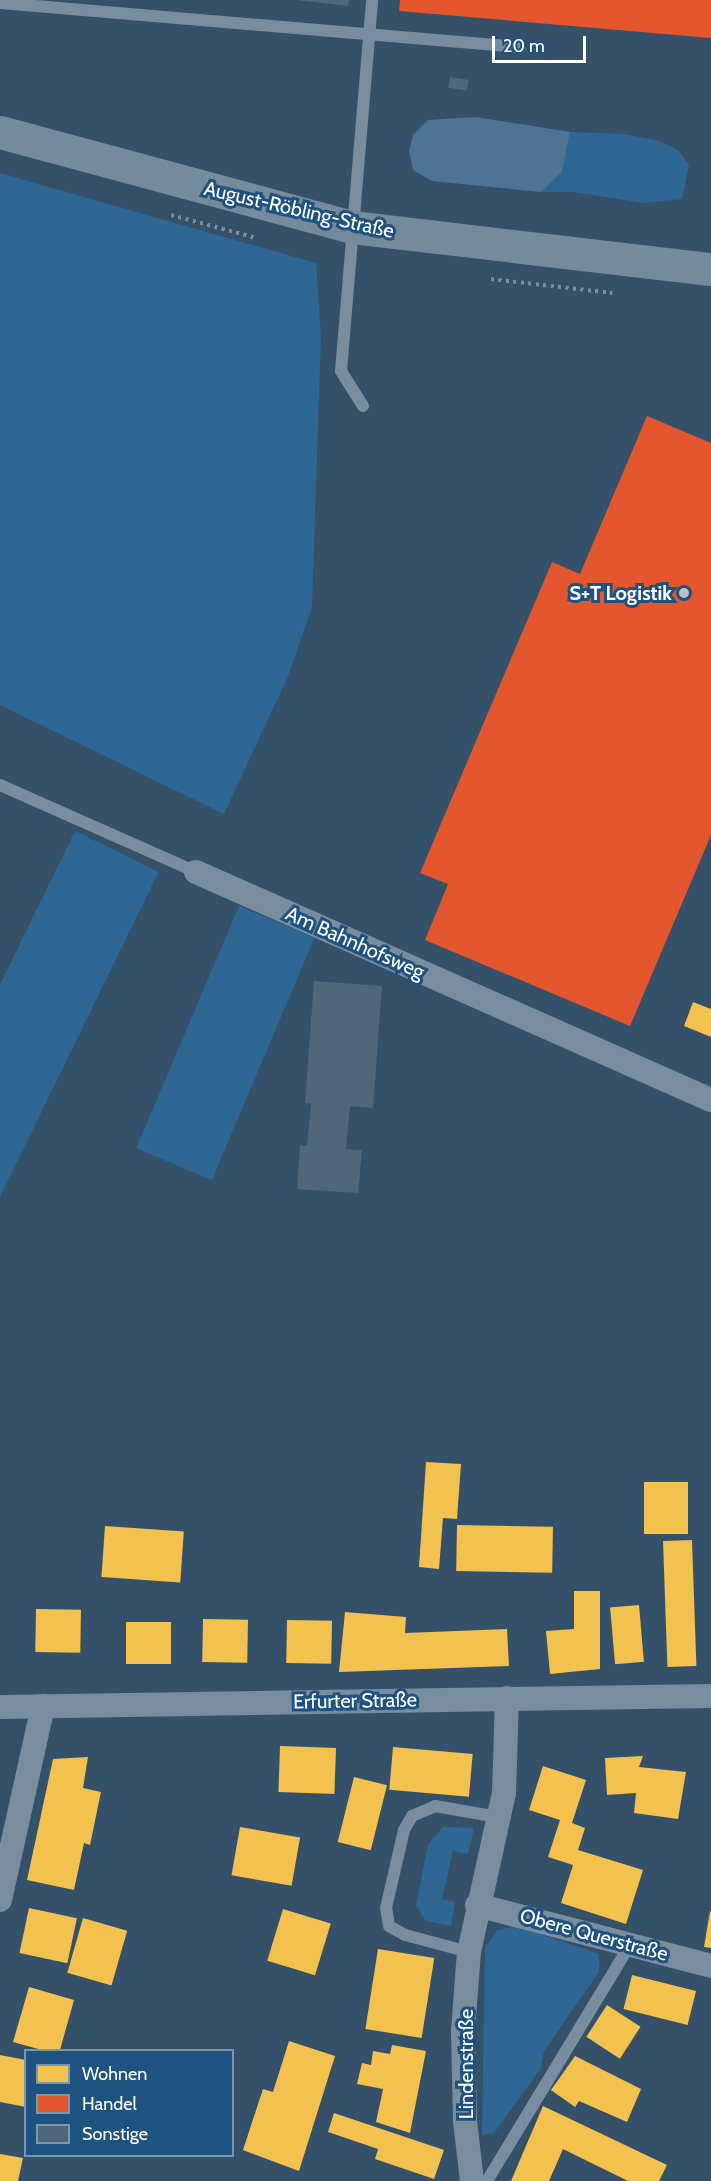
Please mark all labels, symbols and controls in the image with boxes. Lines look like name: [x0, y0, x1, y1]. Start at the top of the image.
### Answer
scale bar: [495, 24, 590, 62]
text: 20 m: [503, 35, 545, 57]
street label: August-Röbling-Straße: [202, 176, 396, 244]
place label: S+T Logistik: [569, 581, 672, 605]
marker: S+T Logistik: [677, 586, 691, 600]
street label: Am Bahnhofsweg: [282, 902, 428, 984]
street label: Erfurter Straße: [293, 1688, 417, 1714]
street label: Obere Querstraße: [517, 1904, 671, 1966]
street label: Lindenstraße: [454, 2009, 478, 2119]
legend: [24, 2049, 234, 2157]
text: Wohnen: [82, 2063, 147, 2085]
text: Handel: [82, 2093, 137, 2115]
text: Sonstige: [82, 2123, 148, 2145]

